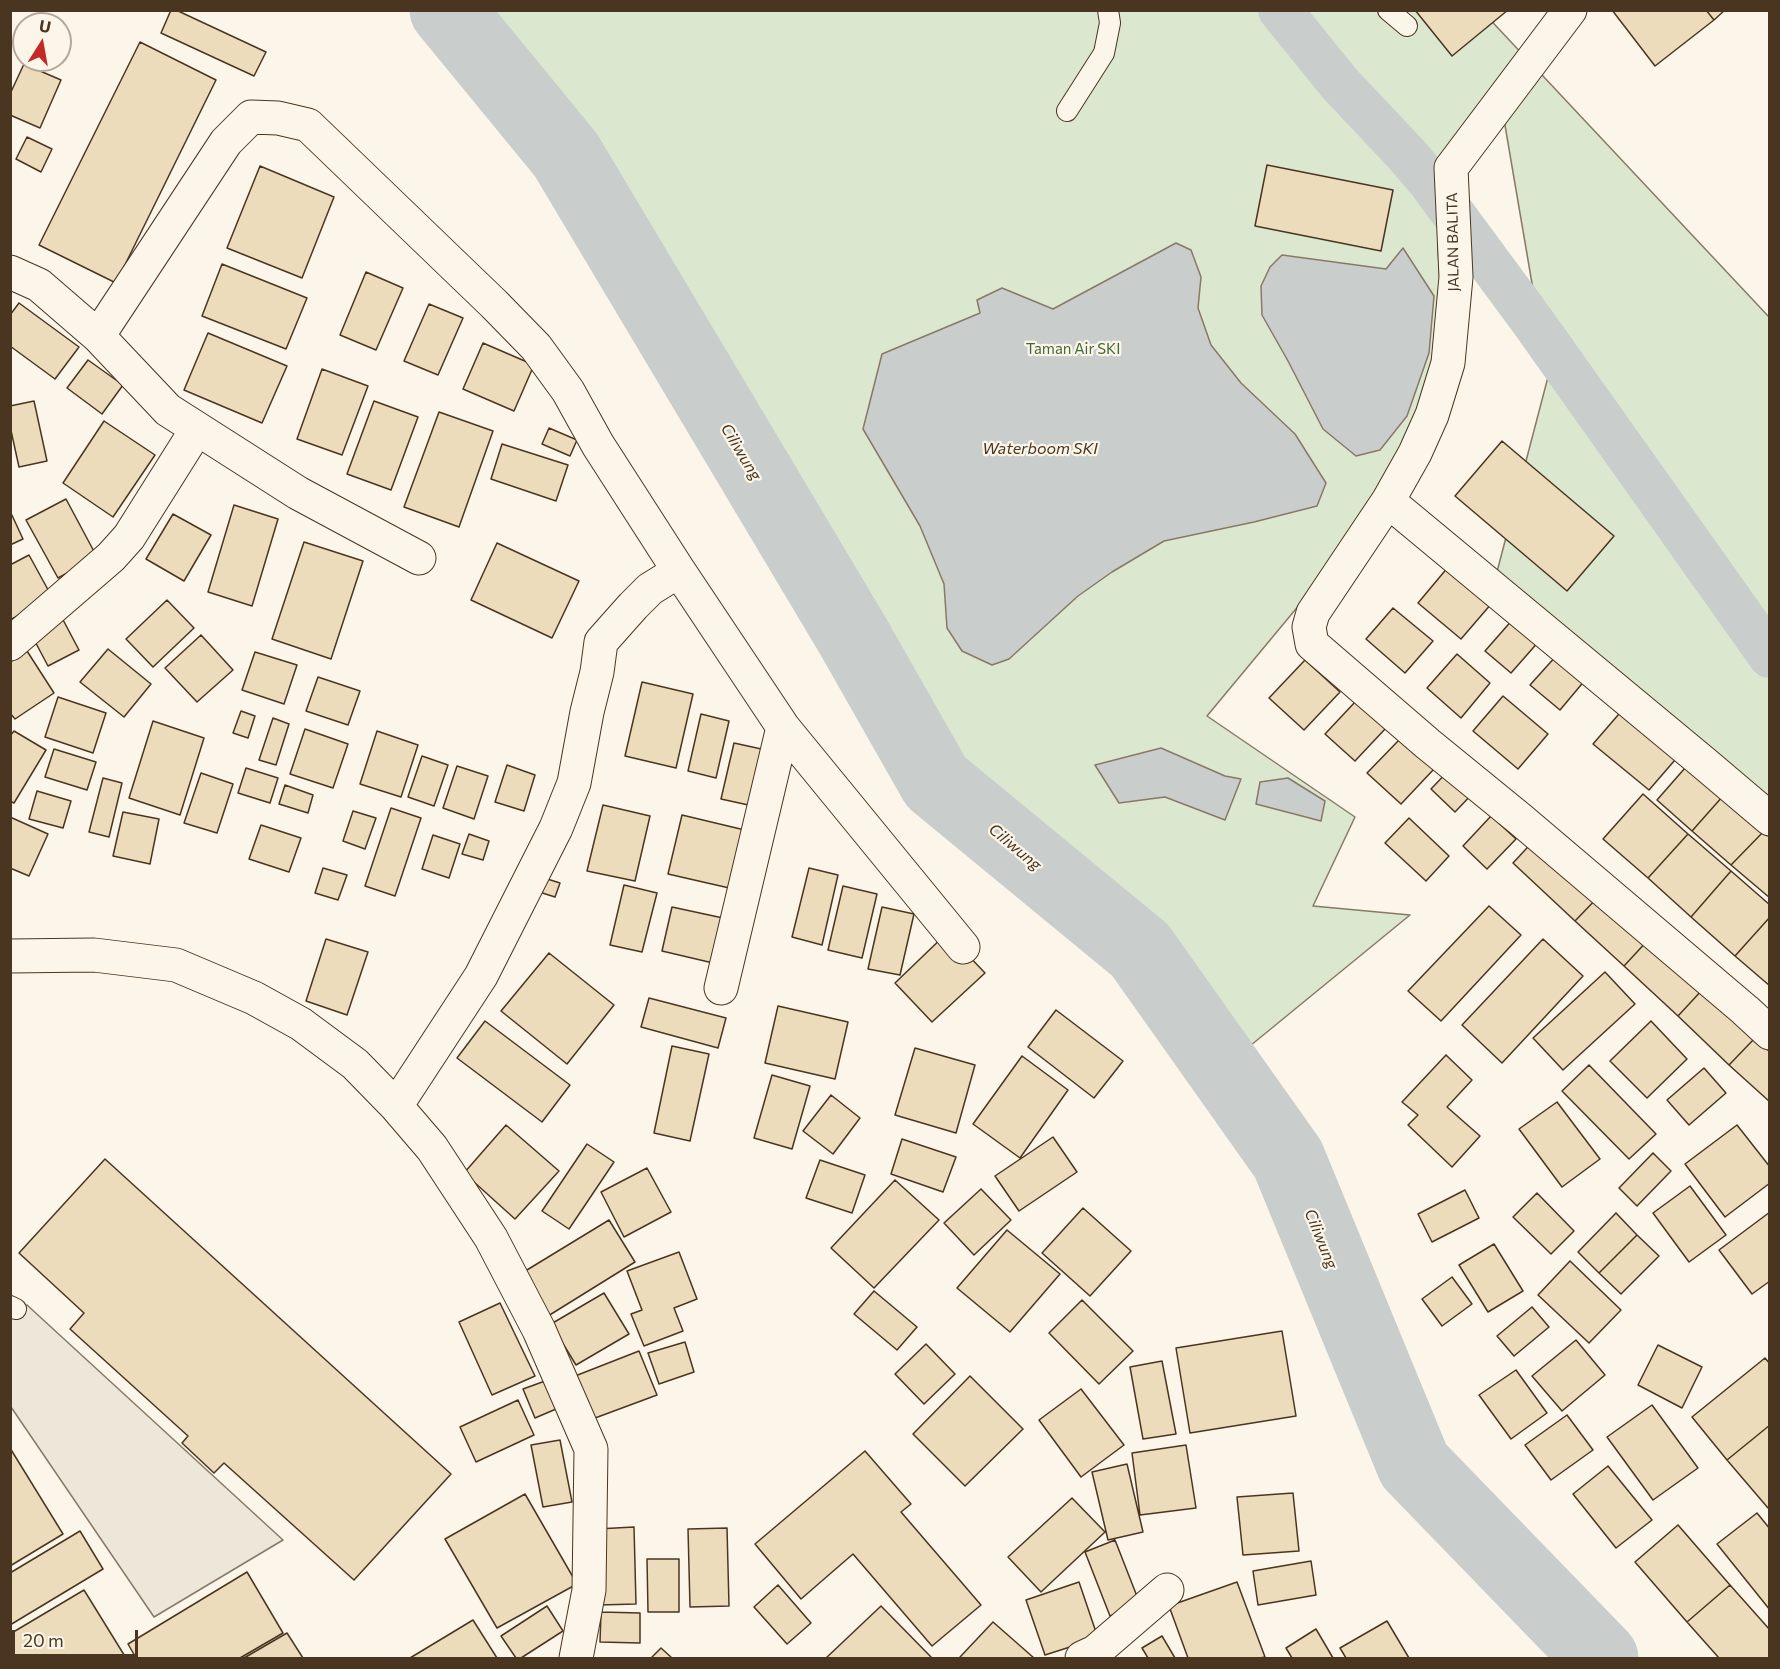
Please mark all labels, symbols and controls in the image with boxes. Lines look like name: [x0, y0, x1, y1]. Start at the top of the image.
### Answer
north arrow: [12, 12, 72, 72]
text: U: [38, 15, 53, 36]
street label: JALAN BALITA: [1443, 192, 1463, 292]
park label: Taman Air SKI: [1026, 340, 1120, 358]
water label: Ciliwung: [717, 420, 765, 484]
water label: Waterboom SKI: [982, 439, 1098, 459]
water label: Ciliwung: [985, 819, 1045, 875]
water label: Ciliwung: [1300, 1206, 1342, 1272]
scale bar: [15, 1618, 141, 1656]
text: 20 m: [23, 1629, 64, 1651]

